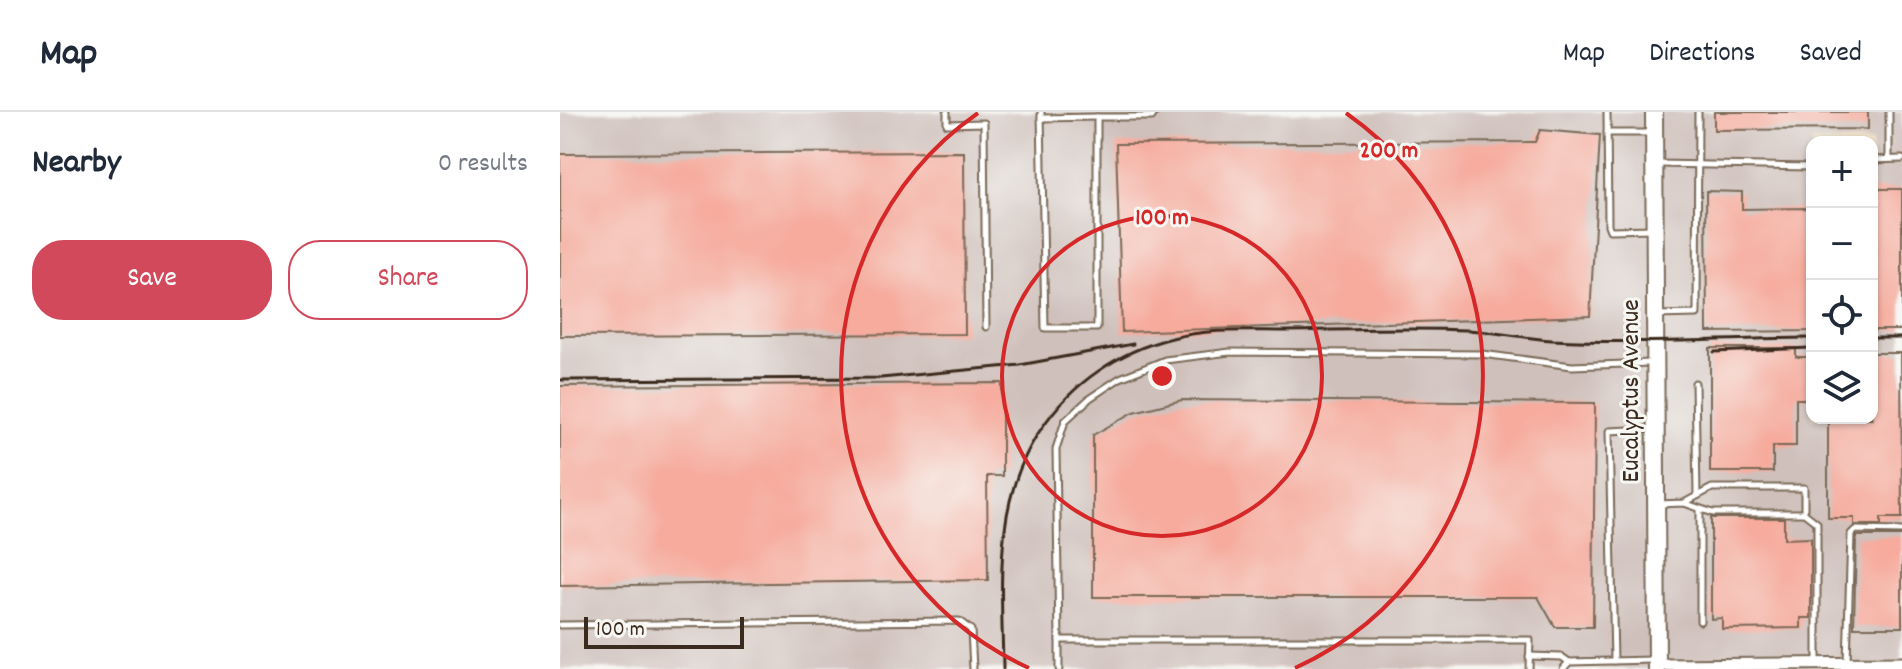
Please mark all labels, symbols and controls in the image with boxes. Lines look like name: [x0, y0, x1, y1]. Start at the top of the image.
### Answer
text: Map: [40, 28, 98, 83]
text: Map: [1563, 35, 1605, 75]
text: Directions: [1649, 35, 1755, 75]
text: Saved: [1799, 35, 1862, 75]
text: 200 m: [1360, 135, 1418, 169]
map controls: [1806, 136, 1878, 424]
button: +: [1806, 136, 1878, 208]
text: Nearby: [32, 140, 121, 189]
text: 0 results: [438, 146, 528, 183]
text: 100 m: [1135, 202, 1189, 236]
button: −: [1806, 208, 1878, 280]
button: Save: [32, 240, 272, 320]
button: Share: [288, 240, 528, 320]
button: locate: [1806, 280, 1878, 352]
street label: Eucalyptus Avenue: [1614, 299, 1651, 483]
button: layers: [1806, 352, 1878, 424]
centre of rings: [1148, 362, 1176, 390]
scale bar: [584, 613, 744, 649]
text: 100 m: [596, 615, 645, 646]

